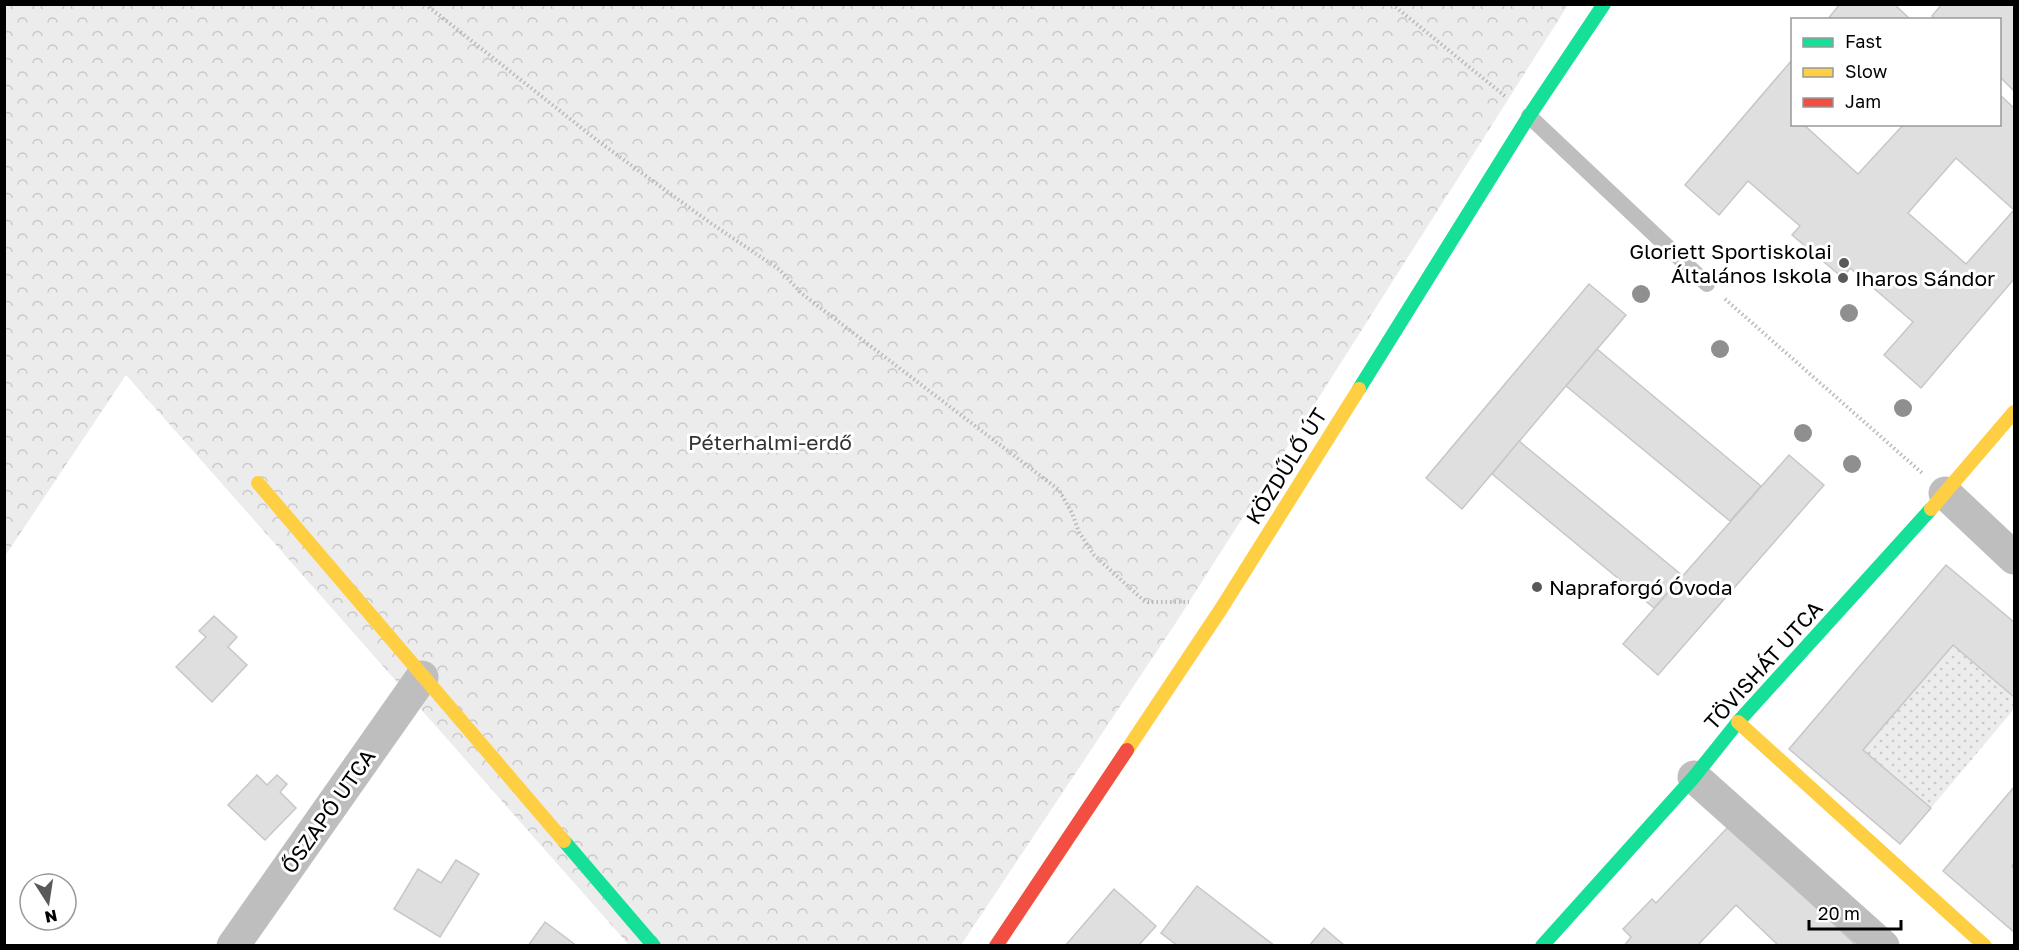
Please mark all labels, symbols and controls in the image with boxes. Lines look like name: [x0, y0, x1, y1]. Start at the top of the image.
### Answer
legend: [1791, 18, 2001, 126]
text: Fast: [1845, 30, 1882, 52]
text: Slow: [1845, 60, 1888, 82]
text: Jam: [1845, 90, 1881, 112]
place label: Gloriett Sportiskolai Általános Iskola: [1629, 238, 1832, 288]
marker: Gloriett Sportiskolai Általános Iskola: [1837, 256, 1851, 270]
place label: Iharos Sándor: [1855, 265, 1995, 291]
marker: Iharos Sándor: [1836, 271, 1850, 285]
street label: KÖZDŰLŐ ÚT: [1240, 403, 1332, 529]
park label: Péterhalmi-erdő: [688, 429, 852, 455]
place label: Napraforgó Óvoda: [1549, 574, 1733, 600]
marker: Napraforgó Óvoda: [1530, 580, 1544, 594]
street label: TÖVISHÁT UTCA: [1698, 595, 1828, 735]
street label: ŐSZAPÓ UTCA: [276, 744, 380, 878]
north arrow: [18, 872, 78, 932]
scale bar: [1809, 893, 1900, 931]
text: 20 m: [1818, 902, 1860, 924]
text: N: [43, 906, 59, 928]

